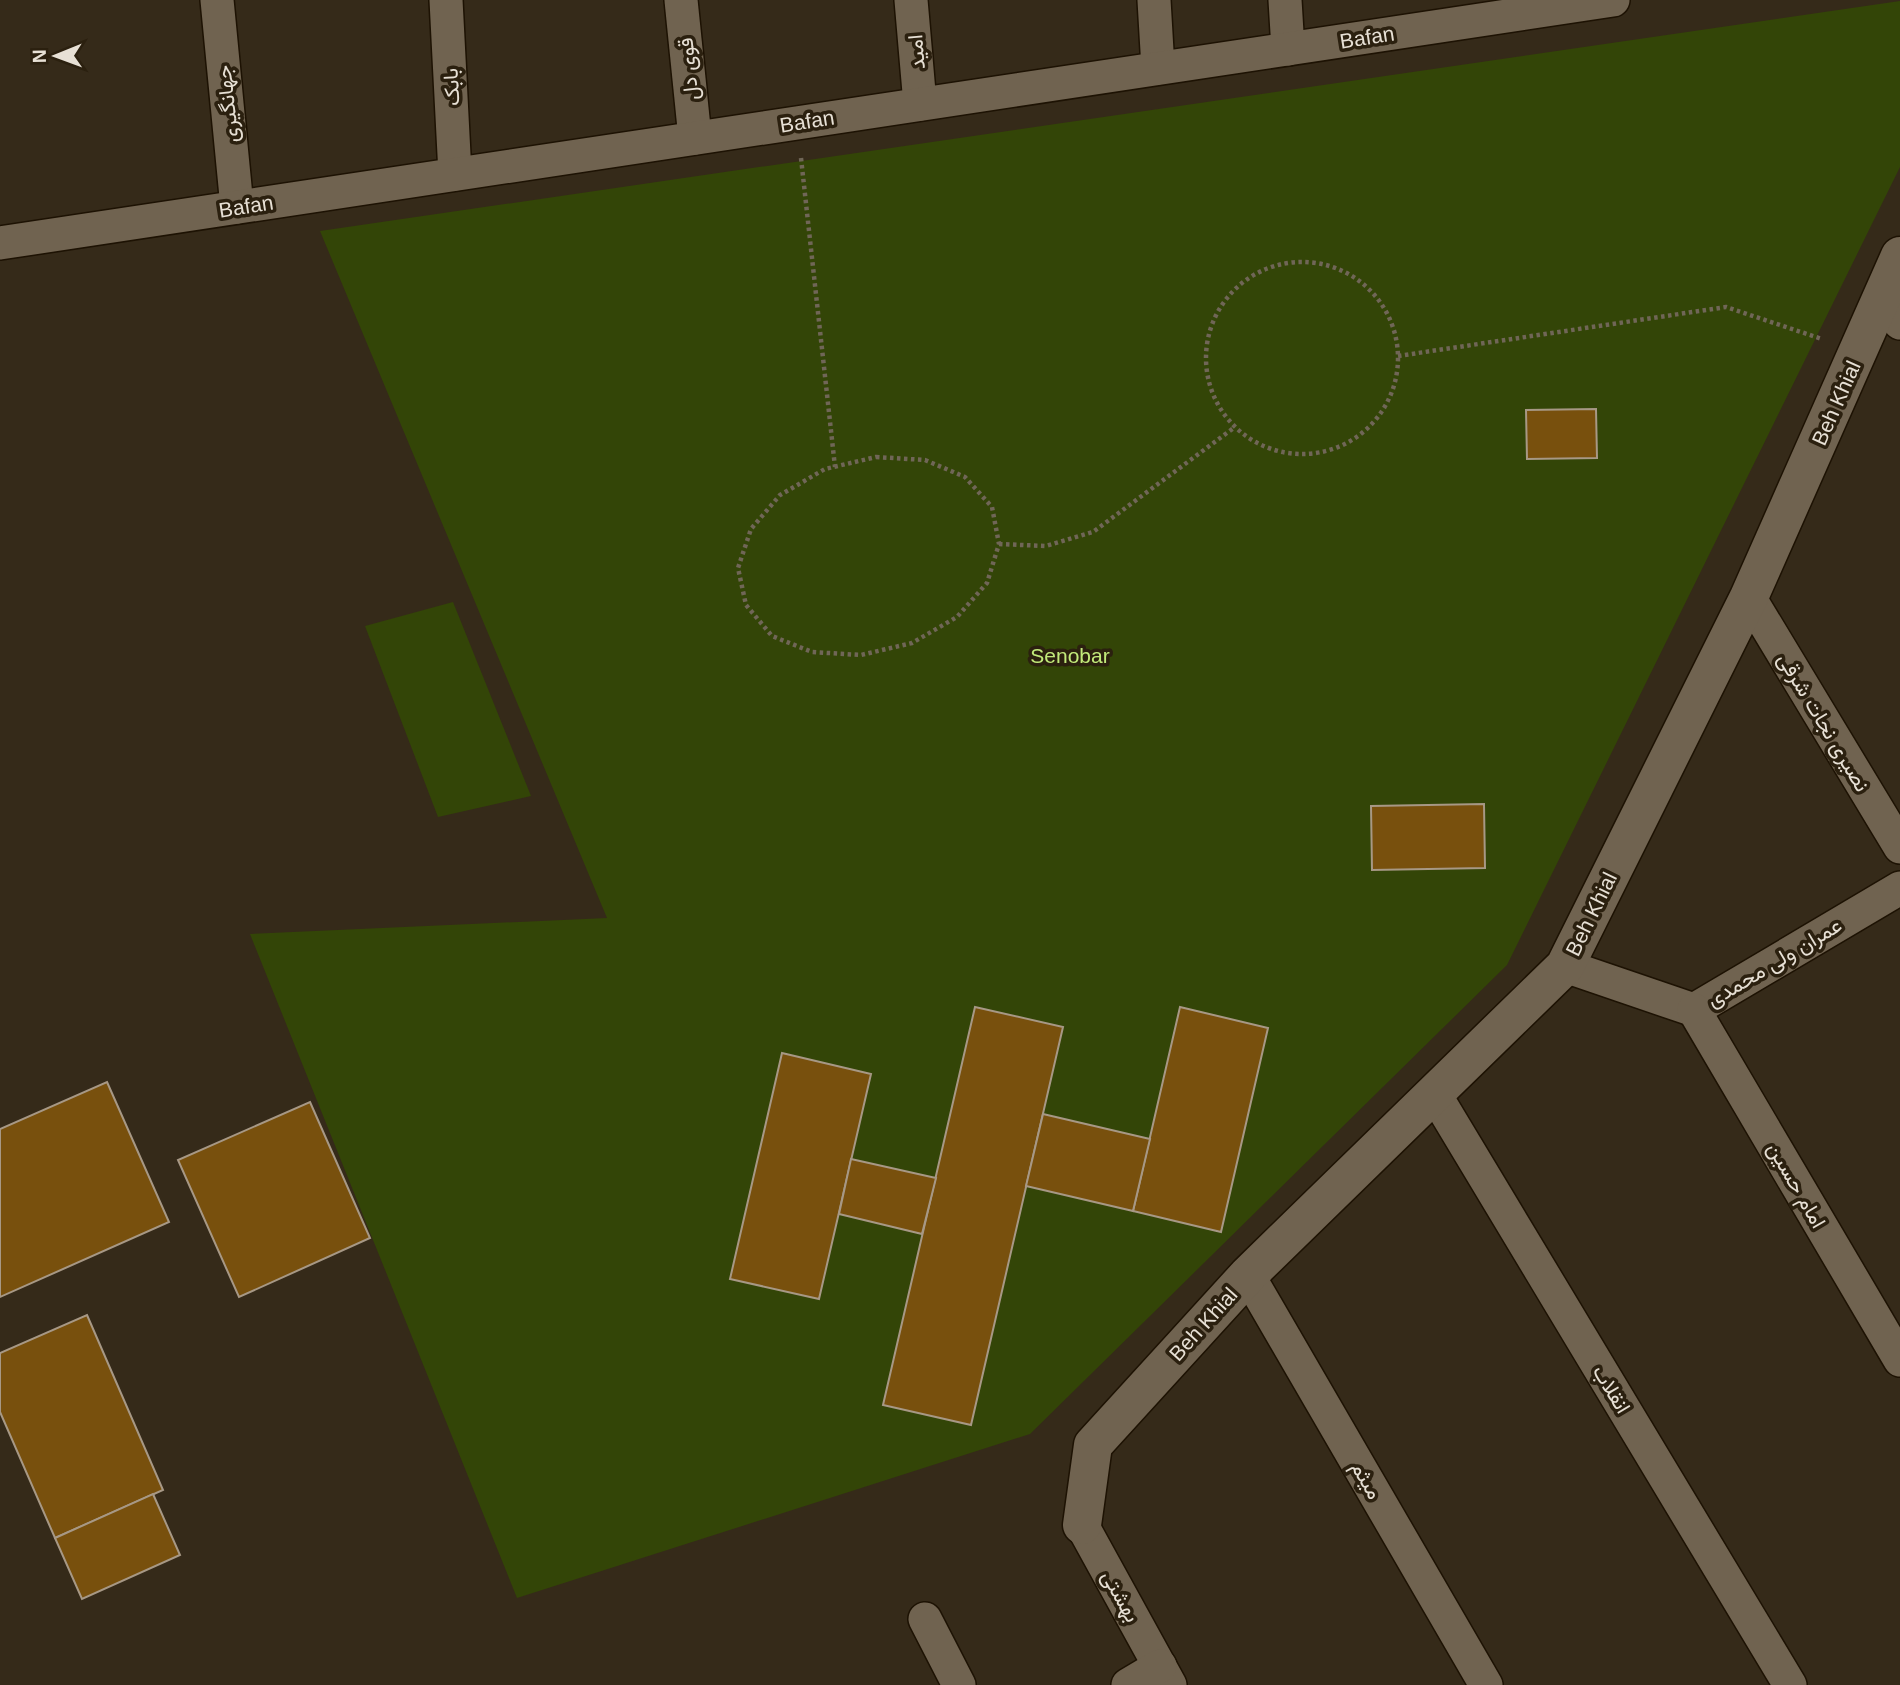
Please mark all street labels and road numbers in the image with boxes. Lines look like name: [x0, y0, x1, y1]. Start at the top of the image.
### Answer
street label: Bafan: [1338, 21, 1396, 53]
street label: امید: [903, 34, 930, 70]
street label: قوی دل: [673, 36, 705, 102]
street label: جهانگیری: [211, 64, 245, 144]
street label: بابک: [439, 68, 464, 106]
street label: Bafan: [778, 105, 836, 137]
street label: Bafan: [217, 190, 275, 222]
street label: Beh Khial: [1807, 357, 1865, 449]
street label: نصیری نجات شرقی: [1772, 649, 1874, 797]
street label: Beh Khial: [1561, 869, 1621, 959]
street label: عمران ولی محمدی: [1703, 913, 1847, 1013]
street label: امام حسین: [1761, 1138, 1831, 1233]
street label: Beh Khial: [1164, 1283, 1242, 1365]
street label: انقلاب: [1588, 1361, 1635, 1418]
street label: میثم: [1345, 1457, 1387, 1504]
street label: بهشتی: [1096, 1566, 1145, 1627]

